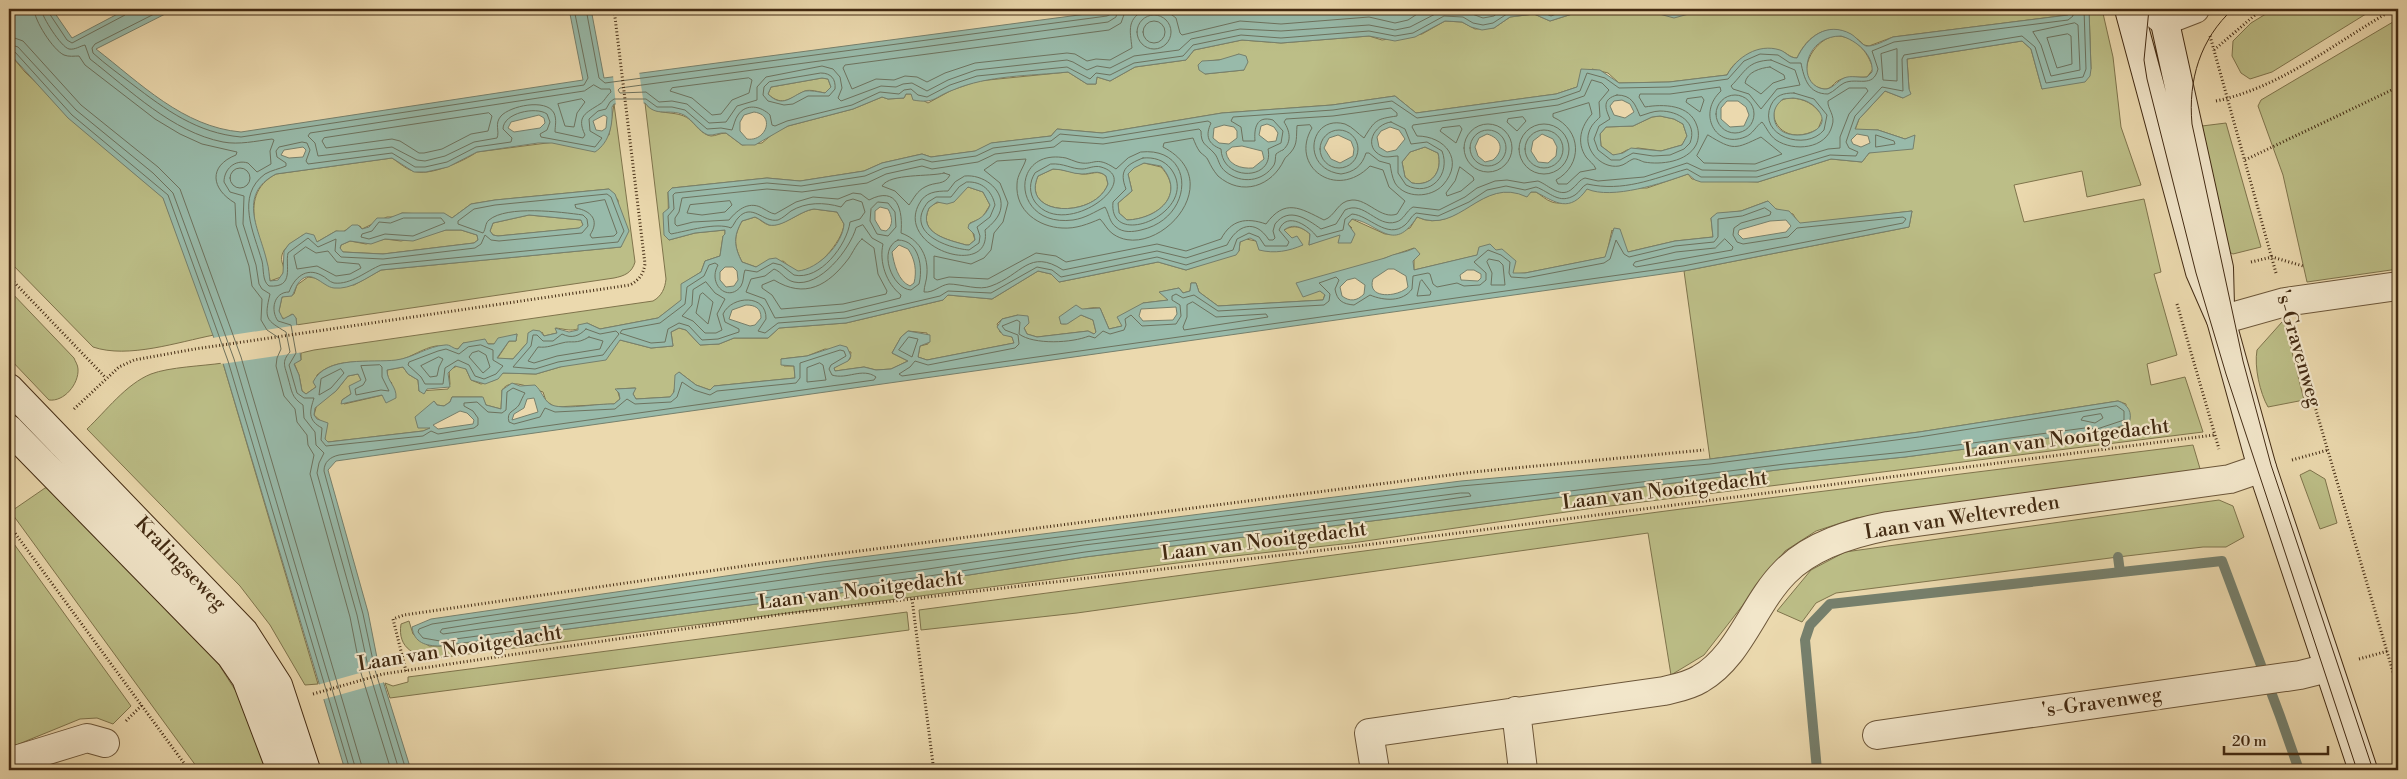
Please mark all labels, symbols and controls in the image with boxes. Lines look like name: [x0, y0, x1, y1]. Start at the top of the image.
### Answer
street label: 's-Gravenweg: [2269, 288, 2327, 411]
street label: Laan van Nooitgedacht: [1963, 414, 2171, 464]
street label: Laan van Nooitgedacht: [1561, 466, 1769, 516]
street label: Laan van Weltevreden: [1863, 490, 2061, 546]
street label: Kralingseweg: [129, 512, 231, 617]
street label: Laan van Nooitgedacht: [1160, 517, 1368, 567]
street label: Laan van Nooitgedacht: [757, 566, 965, 616]
street label: Laan van Nooitgedacht: [356, 620, 564, 678]
street label: 's-Gravenweg: [2041, 682, 2164, 724]
scale bar: [2224, 724, 2328, 756]
text: 20 m: [2232, 732, 2267, 751]

